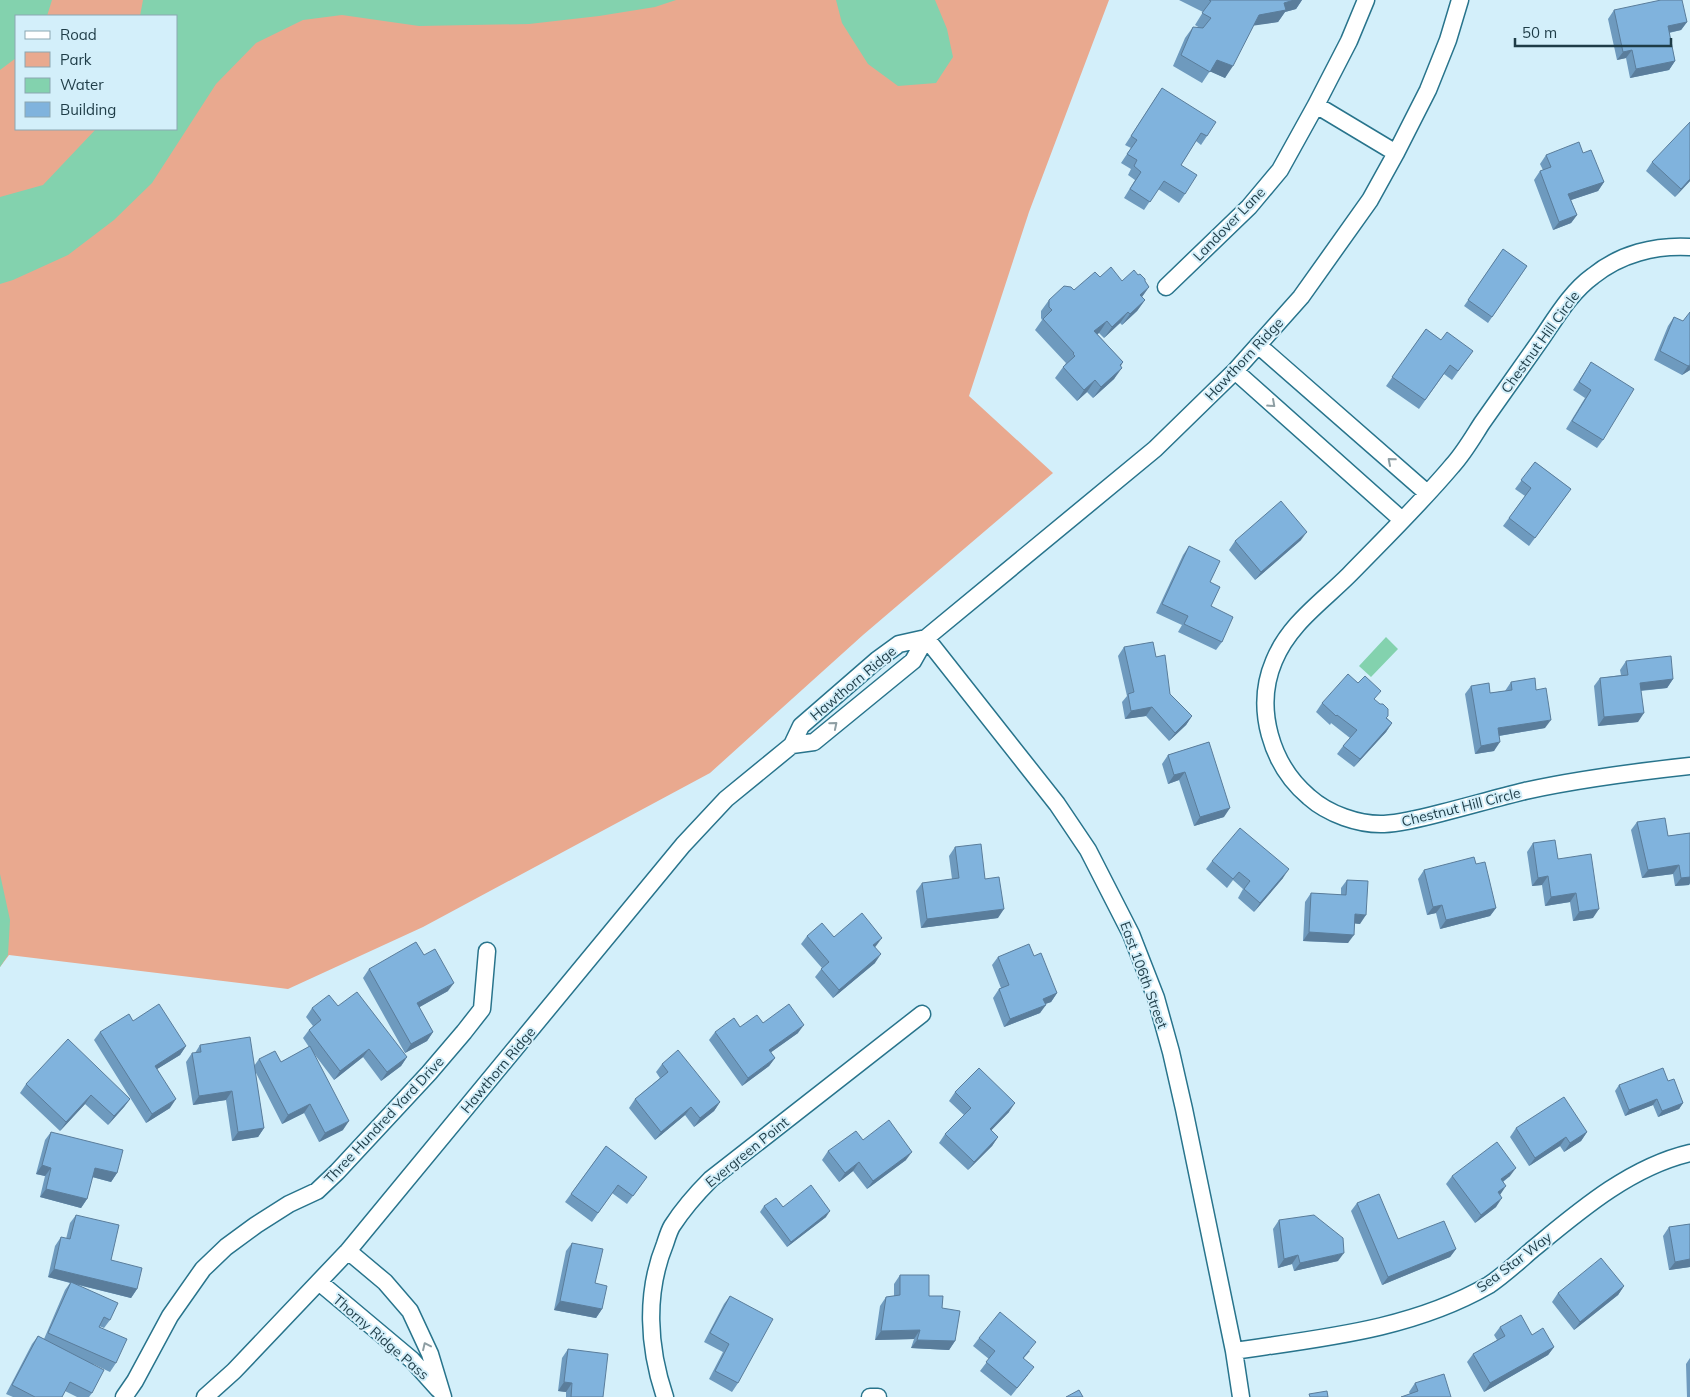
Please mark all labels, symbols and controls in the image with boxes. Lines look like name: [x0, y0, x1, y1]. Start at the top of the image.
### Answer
legend: [15, 15, 178, 130]
scale bar: [1515, 15, 1671, 47]
text: 50 m: [1522, 23, 1557, 42]
text: Road: [60, 25, 97, 44]
text: Park: [60, 50, 92, 69]
text: Water: [60, 75, 104, 94]
text: Building: [60, 100, 116, 119]
street label: Landover Lane: [1189, 183, 1269, 265]
street label: Chestnut Hill Circle: [1497, 287, 1583, 397]
street label: Hawthorn Ridge: [1201, 314, 1287, 404]
one-way arrow: [1266, 398, 1275, 407]
one-way arrow: [1387, 458, 1396, 467]
street label: Hawthorn Ridge: [806, 642, 900, 724]
one-way arrow: [829, 721, 838, 730]
street label: Chestnut Hill Circle: [1400, 783, 1522, 831]
street label: East 106th Street: [1116, 919, 1172, 1031]
street label: Hawthorn Ridge: [457, 1023, 539, 1117]
street label: Three Hundred Yard Drive: [320, 1053, 448, 1187]
street label: Evergreen Point: [702, 1113, 792, 1191]
street label: Sea Star Way: [1473, 1227, 1556, 1296]
street label: Thorny Ridge Pass: [329, 1290, 433, 1384]
one-way arrow: [422, 1342, 432, 1351]

